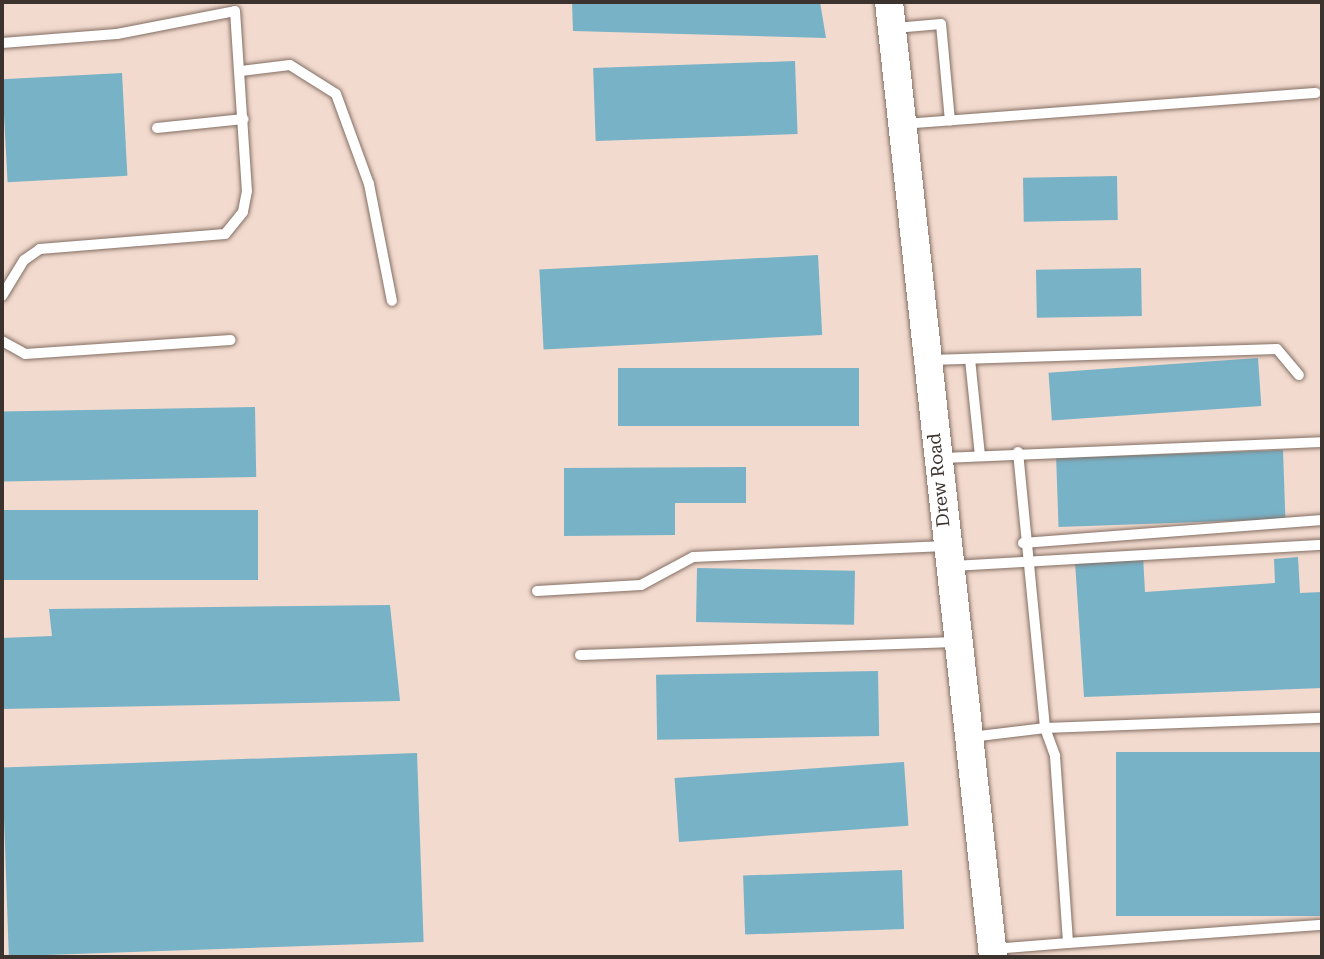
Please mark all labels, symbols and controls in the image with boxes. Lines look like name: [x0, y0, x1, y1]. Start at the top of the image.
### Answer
street label: Drew Road: [923, 432, 955, 528]

